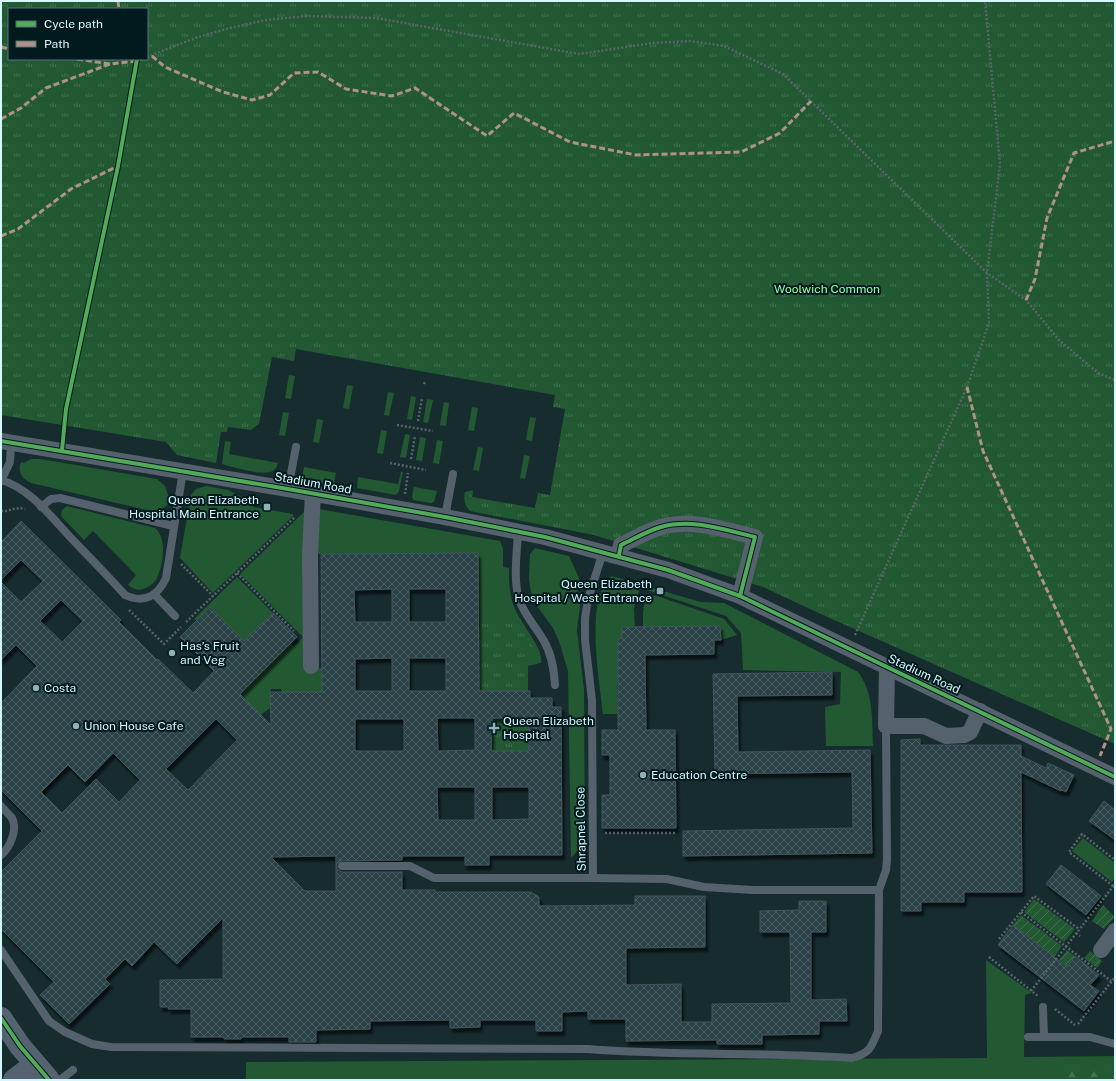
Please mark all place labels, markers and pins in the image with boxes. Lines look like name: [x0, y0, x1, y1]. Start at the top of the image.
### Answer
place label: Queen Elizabeth Hospital Main Entrance: [129, 493, 259, 521]
marker: Queen Elizabeth Hospital Main Entrance: [262, 502, 272, 512]
place label: Queen Elizabeth Hospital / West Entrance: [514, 577, 652, 605]
marker: Queen Elizabeth Hospital / West Entrance: [655, 586, 665, 596]
place label: Has’s Fruit and Veg: [180, 639, 240, 667]
marker: Has’s Fruit and Veg: [167, 648, 177, 658]
place label: Costa: [44, 681, 76, 695]
marker: Costa: [31, 683, 41, 693]
place label: Queen Elizabeth Hospital: [503, 714, 594, 742]
place label: Union House Cafe: [84, 719, 184, 733]
marker: Union House Cafe: [71, 721, 81, 731]
marker: Queen Elizabeth Hospital: [488, 722, 500, 734]
place label: Education Centre: [651, 768, 748, 782]
marker: Education Centre: [638, 770, 648, 780]

